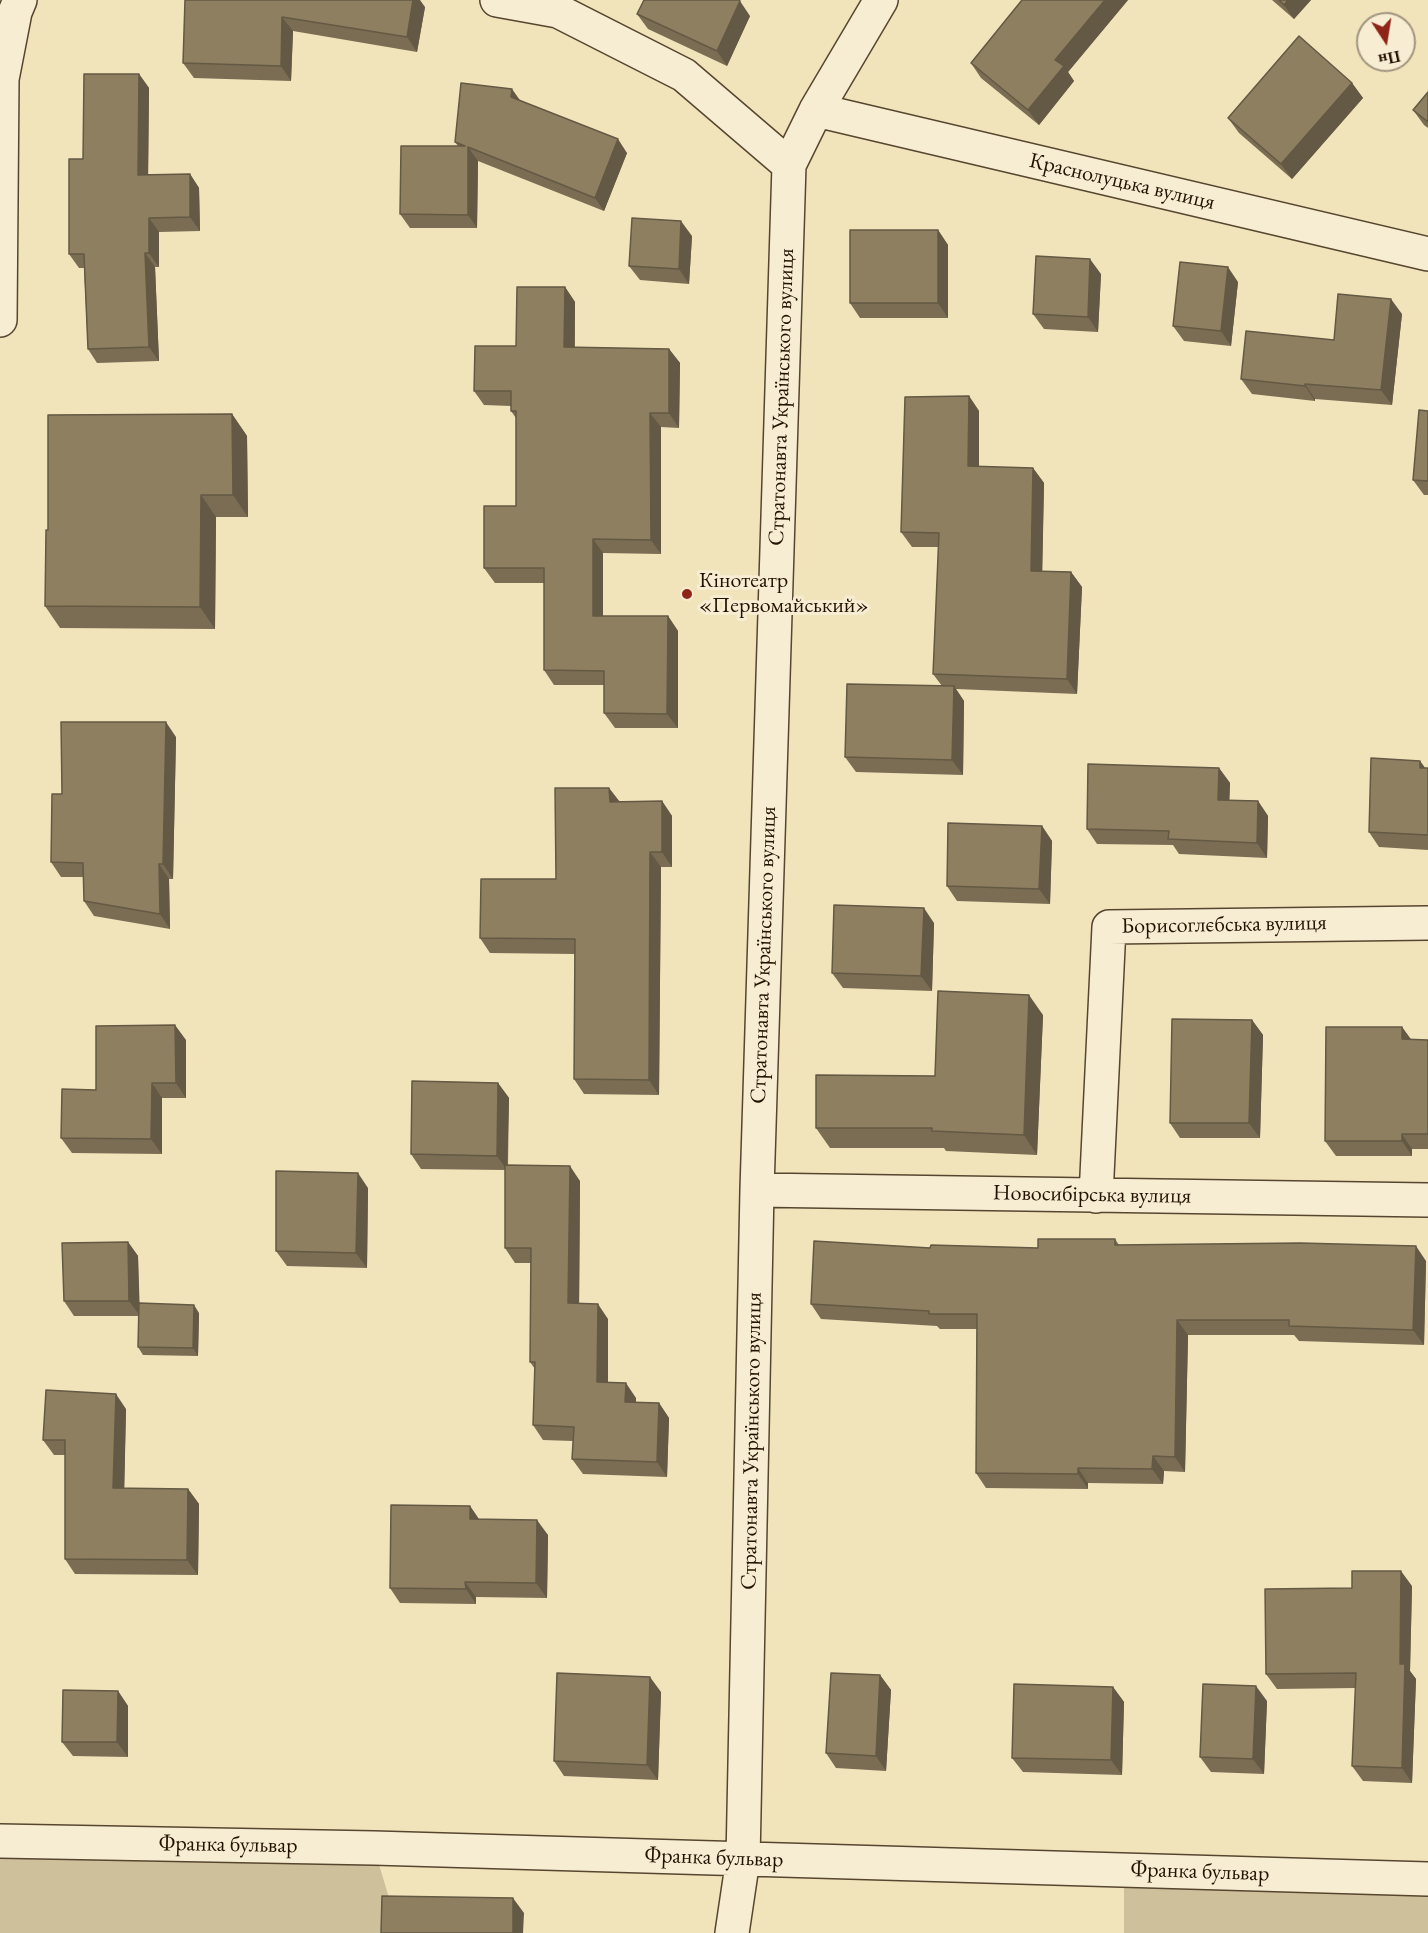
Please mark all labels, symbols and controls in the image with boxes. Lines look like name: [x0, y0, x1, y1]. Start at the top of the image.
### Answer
north arrow: [1356, 12, 1416, 72]
text: Пн: [1377, 46, 1402, 71]
street label: Краснолуцька вулиця: [1027, 148, 1217, 216]
street label: Стратонавта Українського вулиця: [764, 248, 800, 546]
place label: Кінотеатр «Первомайський»: [699, 568, 868, 620]
marker: Кінотеатр «Первомайський»: [680, 587, 694, 601]
street label: Стратонавта Українського вулиця: [746, 806, 782, 1104]
street label: Борисоглєбська вулиця: [1121, 910, 1327, 940]
street label: Новосибірська вулиця: [993, 1180, 1191, 1210]
street label: Стратонавта Українського вулиця: [736, 1292, 768, 1590]
street label: Франка бульвар: [158, 1831, 298, 1859]
street label: Франка бульвар: [644, 1842, 784, 1874]
street label: Франка бульвар: [1130, 1856, 1270, 1888]

